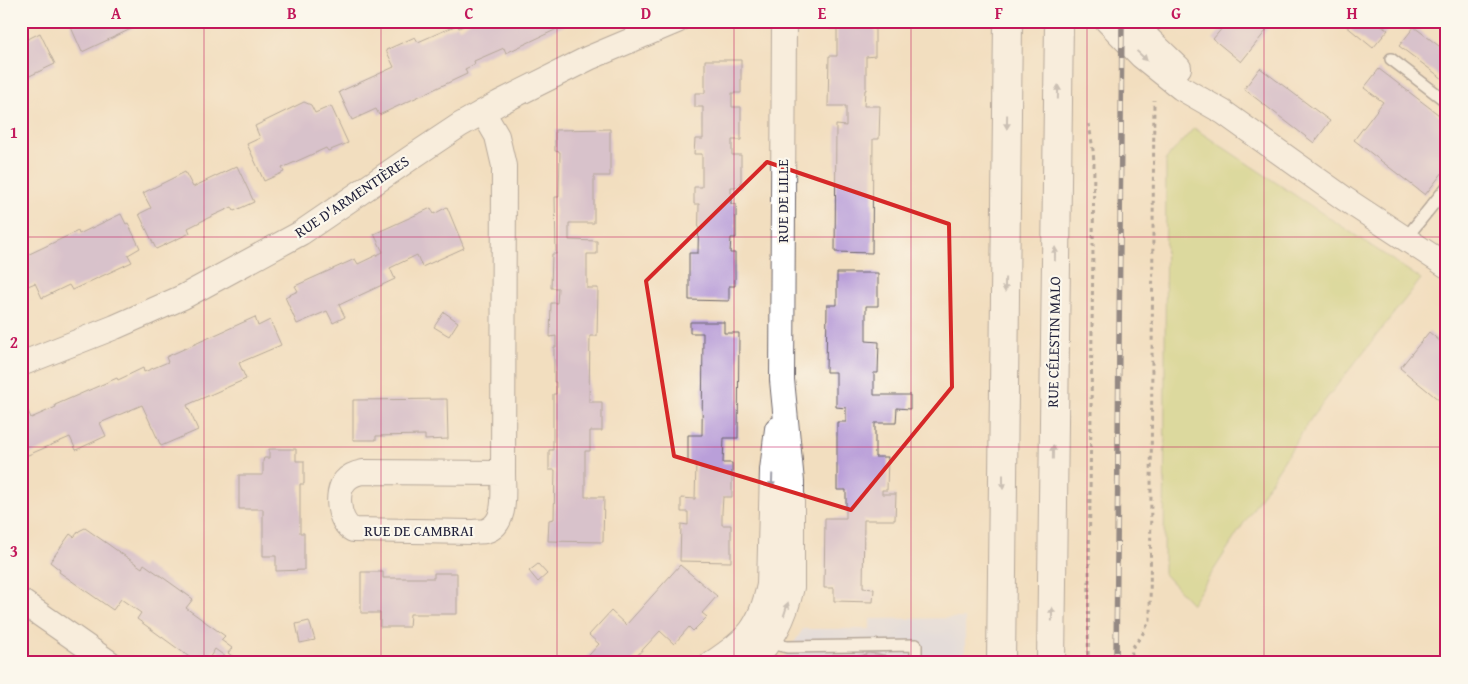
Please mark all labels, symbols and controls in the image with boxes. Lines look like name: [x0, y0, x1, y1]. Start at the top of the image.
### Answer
text: A: [111, 1, 122, 25]
text: B: [287, 1, 297, 25]
text: C: [464, 1, 474, 25]
text: D: [641, 1, 651, 25]
text: E: [818, 1, 827, 25]
text: F: [995, 1, 1003, 25]
text: G: [1171, 1, 1181, 25]
text: H: [1346, 1, 1358, 25]
one-way arrow: [1135, 50, 1147, 62]
one-way arrow: [1054, 83, 1062, 99]
one-way arrow: [1003, 115, 1011, 131]
text: 1: [10, 120, 18, 144]
street label: RUE D'ARMENTIÈRES: [290, 150, 413, 243]
street label: RUE DE LILLE: [772, 159, 793, 243]
one-way arrow: [1052, 246, 1060, 262]
street label: RUE CÉLESTIN MALO: [1042, 276, 1065, 408]
one-way arrow: [1001, 277, 1009, 293]
text: 2: [10, 330, 18, 354]
one-way arrow: [1049, 443, 1057, 459]
one-way arrow: [768, 473, 776, 489]
one-way arrow: [999, 475, 1007, 491]
street label: RUE DE CAMBRAI: [364, 520, 474, 541]
text: 3: [10, 539, 18, 563]
one-way arrow: [783, 601, 790, 616]
one-way arrow: [1048, 606, 1056, 622]

